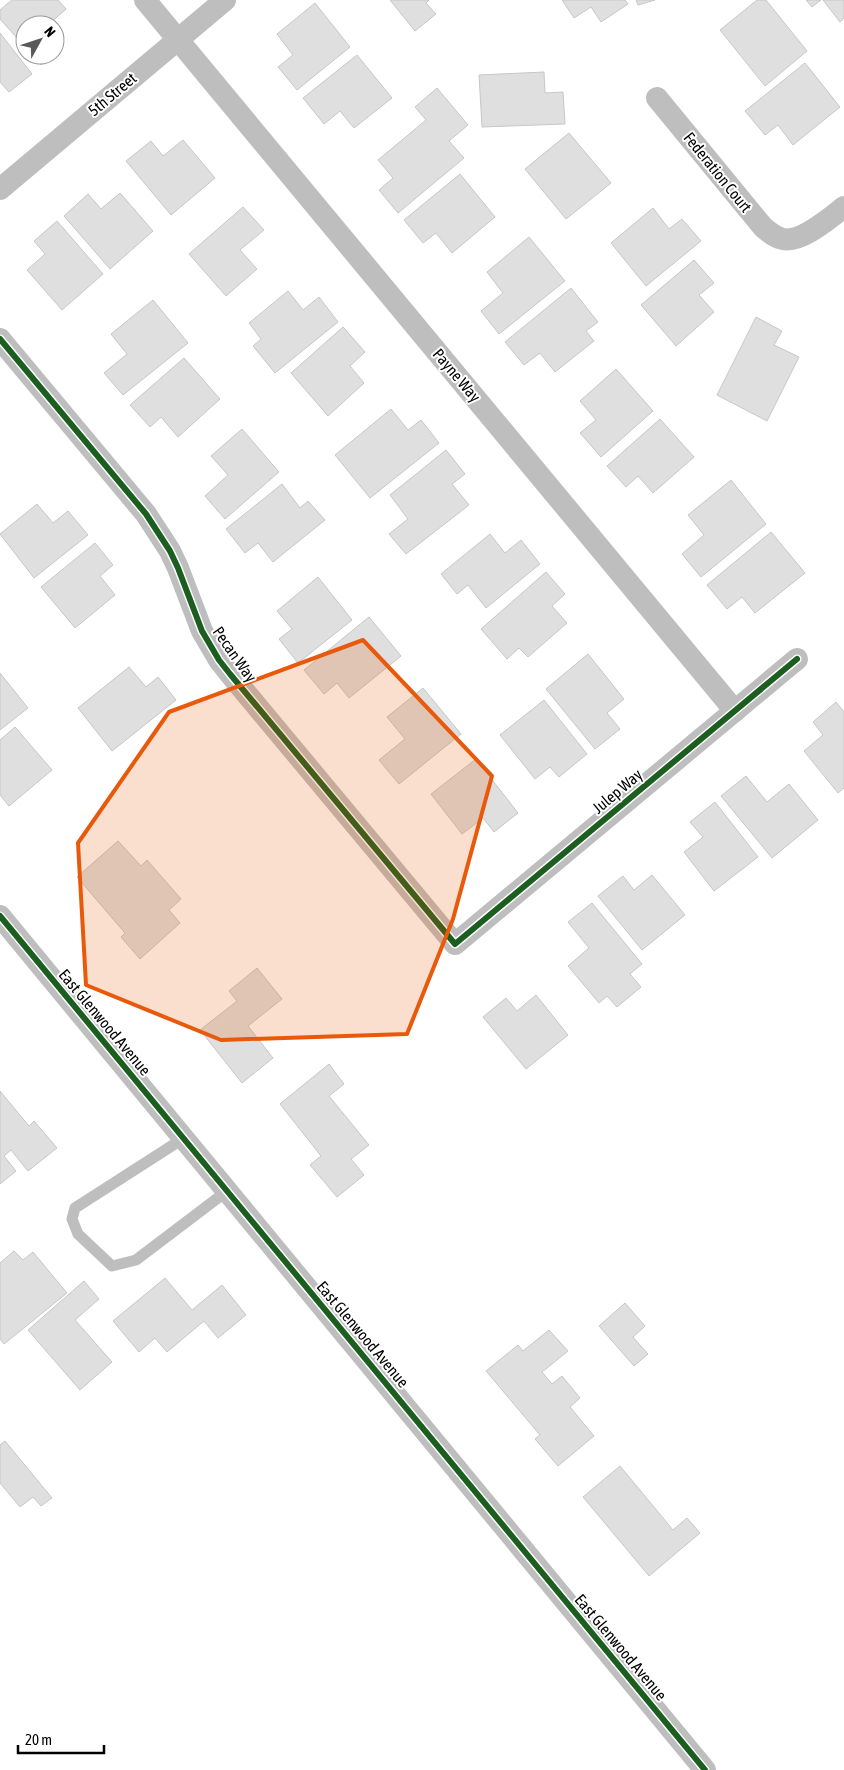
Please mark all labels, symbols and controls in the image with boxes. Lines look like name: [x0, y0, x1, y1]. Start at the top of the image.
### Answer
north arrow: [15, 15, 65, 65]
text: N: [41, 23, 59, 40]
street label: 5th Street: [84, 68, 140, 119]
street label: Federation Court: [680, 128, 756, 216]
street label: Payne Way: [429, 345, 485, 406]
street label: Pecan Way: [209, 623, 261, 686]
street label: Julep Way: [589, 765, 646, 818]
street label: East Glenwood Avenue: [55, 965, 155, 1079]
street label: East Glenwood Avenue: [313, 1277, 413, 1391]
street label: East Glenwood Avenue: [571, 1590, 671, 1704]
scale bar: [18, 1722, 104, 1754]
text: 20 m: [25, 1731, 52, 1748]

